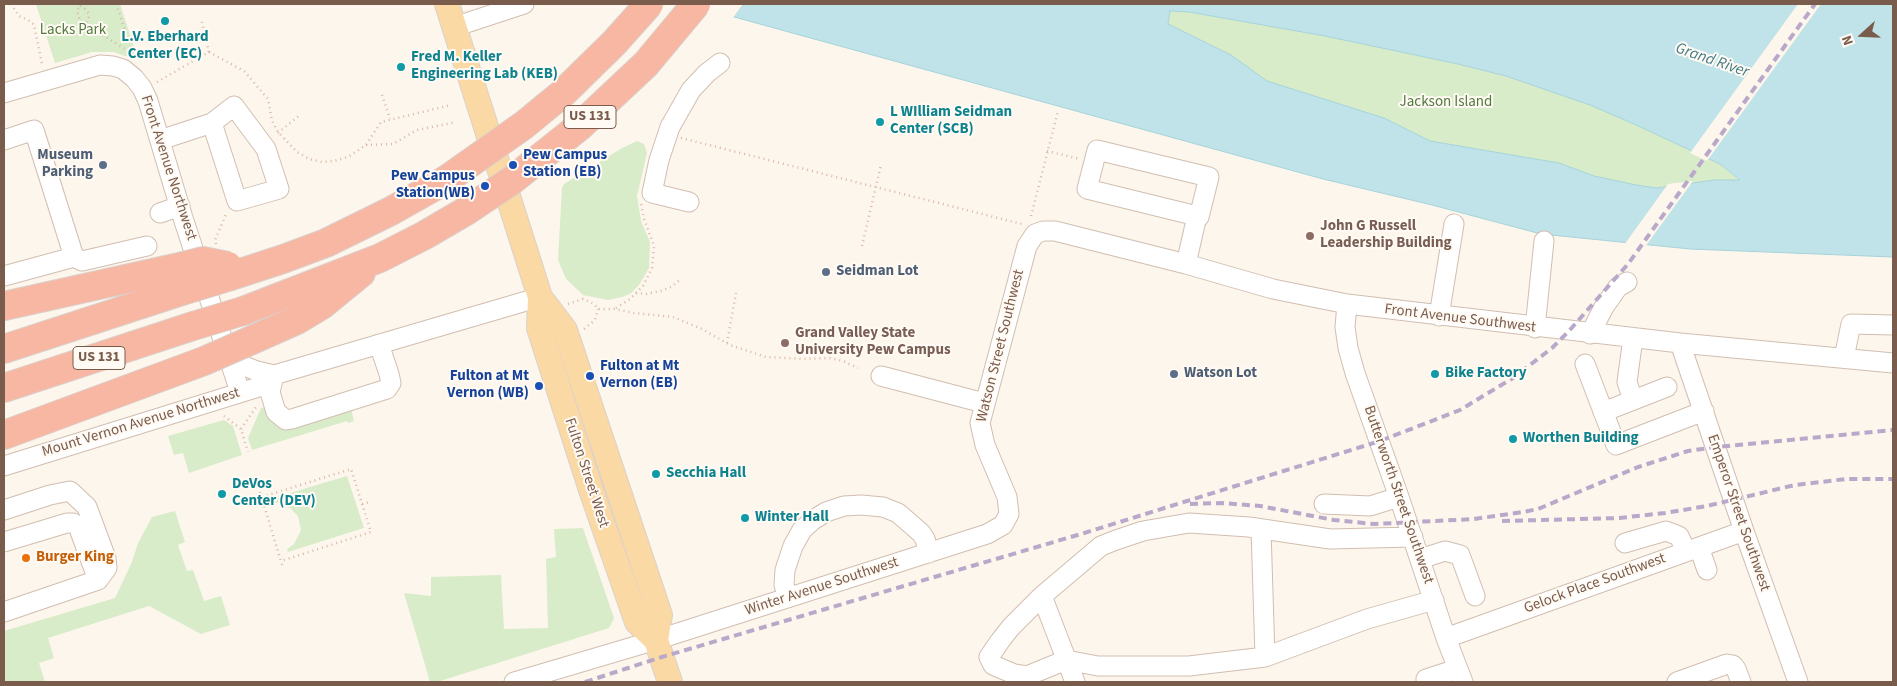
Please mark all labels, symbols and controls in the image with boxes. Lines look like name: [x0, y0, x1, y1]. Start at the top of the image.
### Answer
north arrow: [1837, 10, 1887, 60]
marker: L.V. Eberhard Center (EC): [159, 15, 171, 27]
park label: Lacks Park: [40, 22, 106, 40]
place label: L.V. Eberhard Center (EC): [121, 29, 209, 64]
text: N: [1837, 32, 1859, 48]
water label: Grand River: [1673, 39, 1751, 83]
place label: Fred M. Keller Engineering Lab (KEB): [411, 49, 558, 84]
marker: Fred M. Keller Engineering Lab (KEB): [395, 61, 407, 73]
street label: Front Avenue Northwest: [136, 93, 200, 243]
park label: Jackson Island: [1400, 94, 1492, 112]
place label: L WIlliam Seidman Center (SCB): [890, 104, 1012, 139]
road number: US 131: [564, 105, 616, 128]
marker: L WIlliam Seidman Center (SCB): [874, 116, 886, 128]
place label: Museum Parking: [37, 147, 93, 182]
place label: Pew Campus Station (EB): [523, 147, 607, 182]
marker: Museum Parking: [97, 159, 109, 171]
marker: Pew Campus Station (EB): [507, 159, 519, 171]
place label: Pew Campus Station(WB): [391, 168, 475, 203]
marker: Pew Campus Station(WB): [479, 180, 491, 192]
place label: John G Russell Leadership Building: [1320, 218, 1452, 253]
marker: John G Russell Leadership Building: [1304, 230, 1316, 242]
place label: Seidman Lot: [836, 263, 918, 281]
marker: Seidman Lot: [820, 266, 832, 278]
street label: Watson Street Southwest: [973, 268, 1029, 424]
street label: Front Avenue Southwest: [1383, 301, 1537, 337]
place label: Grand Valley State University Pew Campus: [795, 325, 951, 360]
marker: Grand Valley State University Pew Campus: [779, 337, 791, 349]
road number: US 131: [73, 346, 125, 369]
place label: Fulton at Mt Vernon (EB): [600, 358, 679, 393]
place label: Watson Lot: [1184, 365, 1257, 383]
place label: Bike Factory: [1445, 365, 1527, 383]
place label: Fulton at Mt Vernon (WB): [447, 368, 529, 403]
marker: Watson Lot: [1168, 368, 1180, 380]
marker: Bike Factory: [1429, 368, 1441, 380]
marker: Fulton at Mt Vernon (EB): [584, 370, 596, 382]
marker: Fulton at Mt Vernon (WB): [533, 380, 545, 392]
street label: Mount Vernon Avenue Northwest: [40, 384, 242, 462]
street label: Butterworth Street Southwest: [1359, 404, 1437, 586]
street label: Fulton Street West: [560, 416, 612, 530]
place label: Worthen Building: [1523, 430, 1638, 448]
street label: Emperor Street Southwest: [1703, 432, 1773, 594]
marker: Worthen Building: [1507, 433, 1519, 445]
place label: Secchia Hall: [666, 465, 746, 483]
marker: Secchia Hall: [650, 468, 662, 480]
place label: DeVos Center (DEV): [232, 476, 316, 511]
marker: DeVos Center (DEV): [216, 488, 228, 500]
place label: Winter Hall: [755, 509, 829, 527]
marker: Winter Hall: [739, 512, 751, 524]
place label: Burger King: [36, 549, 114, 567]
street label: Gelock Place Southwest: [1522, 550, 1668, 618]
marker: Burger King: [20, 552, 32, 564]
street label: Winter Avenue Southwest: [743, 554, 901, 620]

